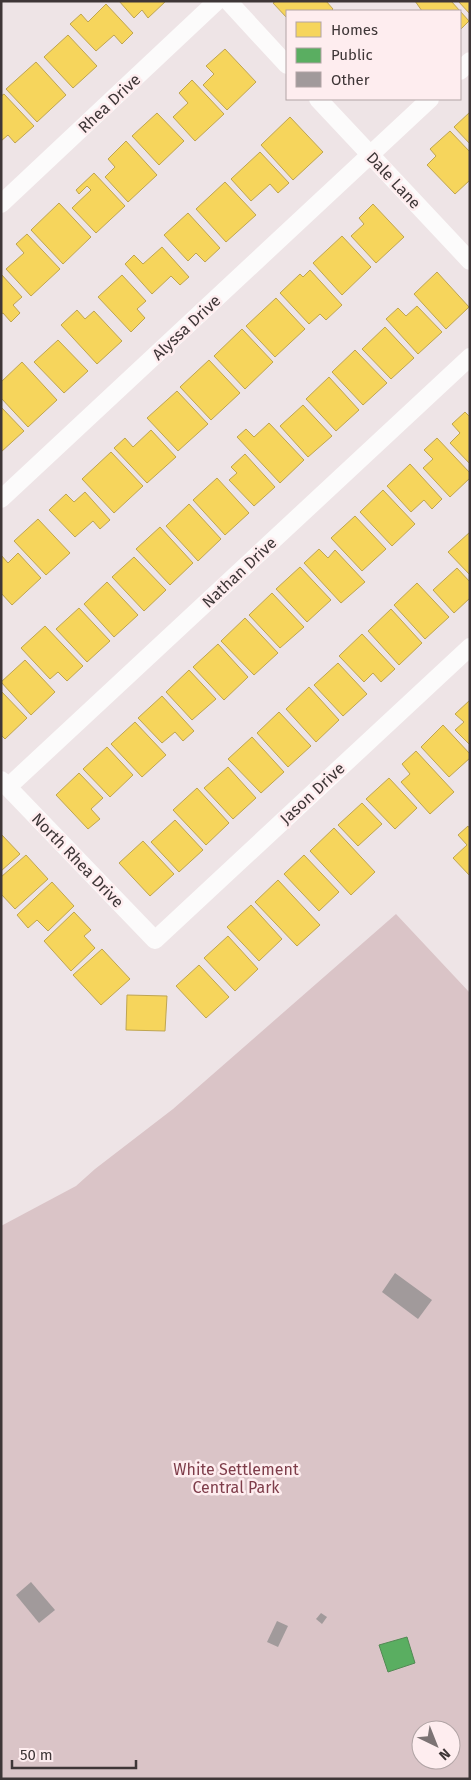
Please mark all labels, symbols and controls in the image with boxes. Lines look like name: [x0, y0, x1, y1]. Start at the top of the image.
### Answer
legend: [286, 10, 461, 100]
text: Homes: [331, 21, 378, 39]
text: Public: [331, 46, 373, 64]
street label: Rhea Drive: [74, 70, 144, 137]
text: Other: [331, 71, 370, 89]
street label: Dale Lane: [363, 148, 425, 213]
street label: Alyssa Drive: [148, 291, 224, 364]
street label: Nathan Drive: [198, 533, 280, 612]
street label: Jason Drive: [276, 759, 349, 828]
street label: North Rhea Drive: [28, 809, 128, 912]
park label: White Settlement Central Park: [173, 1460, 299, 1497]
north arrow: [411, 1720, 461, 1770]
scale bar: [12, 1738, 136, 1770]
text: N: [435, 1745, 454, 1764]
text: 50 m: [20, 1746, 53, 1764]

